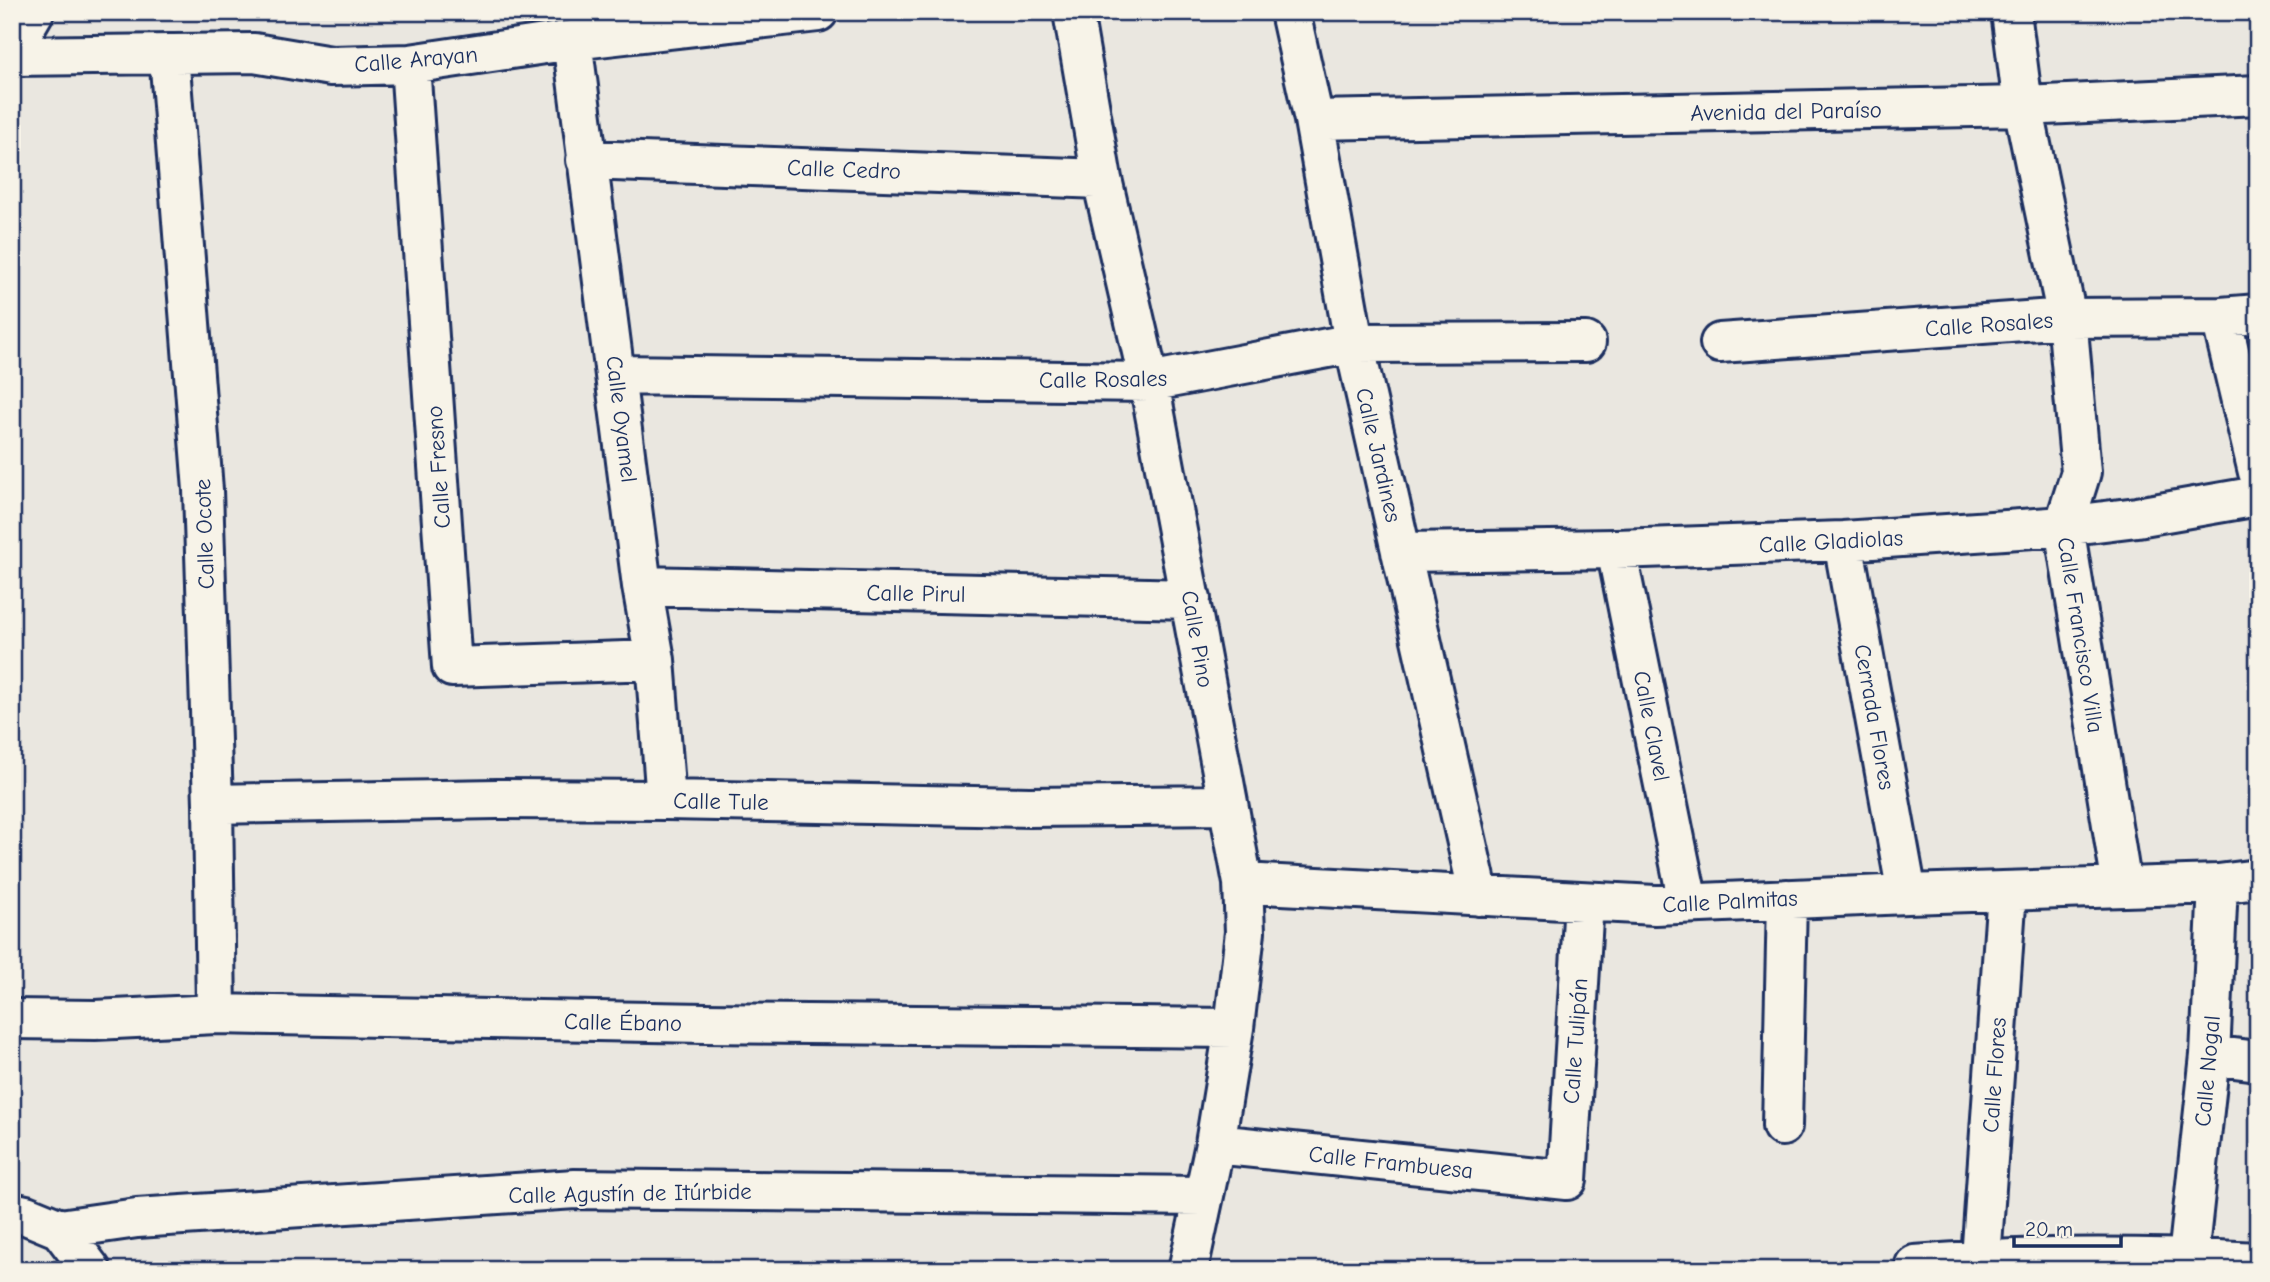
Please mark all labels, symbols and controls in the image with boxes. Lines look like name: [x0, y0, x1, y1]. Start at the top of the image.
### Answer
street label: Calle Arayan: [353, 41, 479, 78]
street label: Avenida del Paraíso: [1690, 96, 1882, 127]
street label: Calle Cedro: [787, 154, 901, 185]
street label: Calle Rosales: [1924, 307, 2054, 342]
street label: Calle Oyamel: [600, 354, 643, 484]
street label: Calle Rosales: [1039, 365, 1167, 394]
street label: Calle Jardines: [1350, 385, 1407, 525]
street label: Calle Fresno: [421, 405, 456, 529]
street label: Calle Ocote: [189, 478, 220, 590]
street label: Calle Gladiolas: [1758, 524, 1904, 559]
street label: Calle Francisco Villa: [2052, 535, 2109, 735]
street label: Calle Pirul: [866, 579, 966, 608]
street label: Calle Pino: [1176, 588, 1219, 690]
street label: Cerrada Flores: [1848, 642, 1901, 792]
street label: Calle Clavel: [1628, 669, 1675, 784]
street label: Calle Tule: [673, 787, 769, 816]
street label: Calle Palmitas: [1662, 884, 1798, 919]
street label: Calle Tulipán: [1558, 977, 1593, 1105]
street label: Calle Ébano: [564, 1008, 682, 1037]
street label: Calle Nogal: [2189, 1014, 2226, 1128]
street label: Calle Flores: [1977, 1016, 2012, 1134]
street label: Calle Frambuesa: [1307, 1140, 1474, 1185]
street label: Calle Agustín de Itúrbide: [508, 1178, 752, 1209]
scale bar: [2014, 1205, 2121, 1249]
text: 20 m: [2025, 1217, 2073, 1241]

